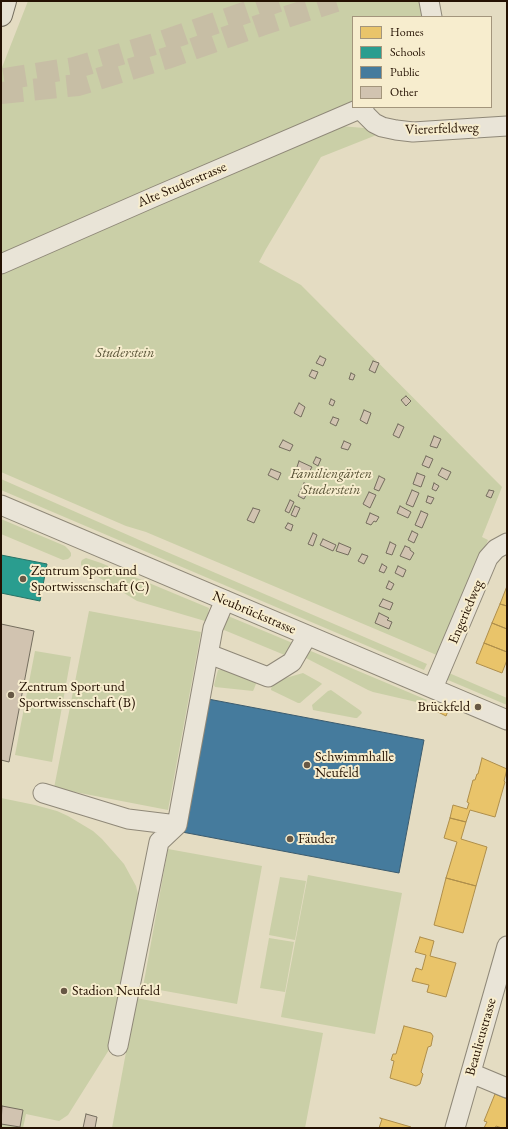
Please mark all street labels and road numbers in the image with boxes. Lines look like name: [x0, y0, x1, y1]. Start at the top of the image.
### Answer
street label: Viererfeldweg: [405, 119, 479, 139]
street label: Alte Studerstrasse: [135, 159, 229, 211]
street label: Engeriedweg: [445, 577, 487, 647]
street label: Neubrückstrasse: [210, 588, 298, 638]
street label: Beaulieustrasse: [462, 996, 500, 1078]

